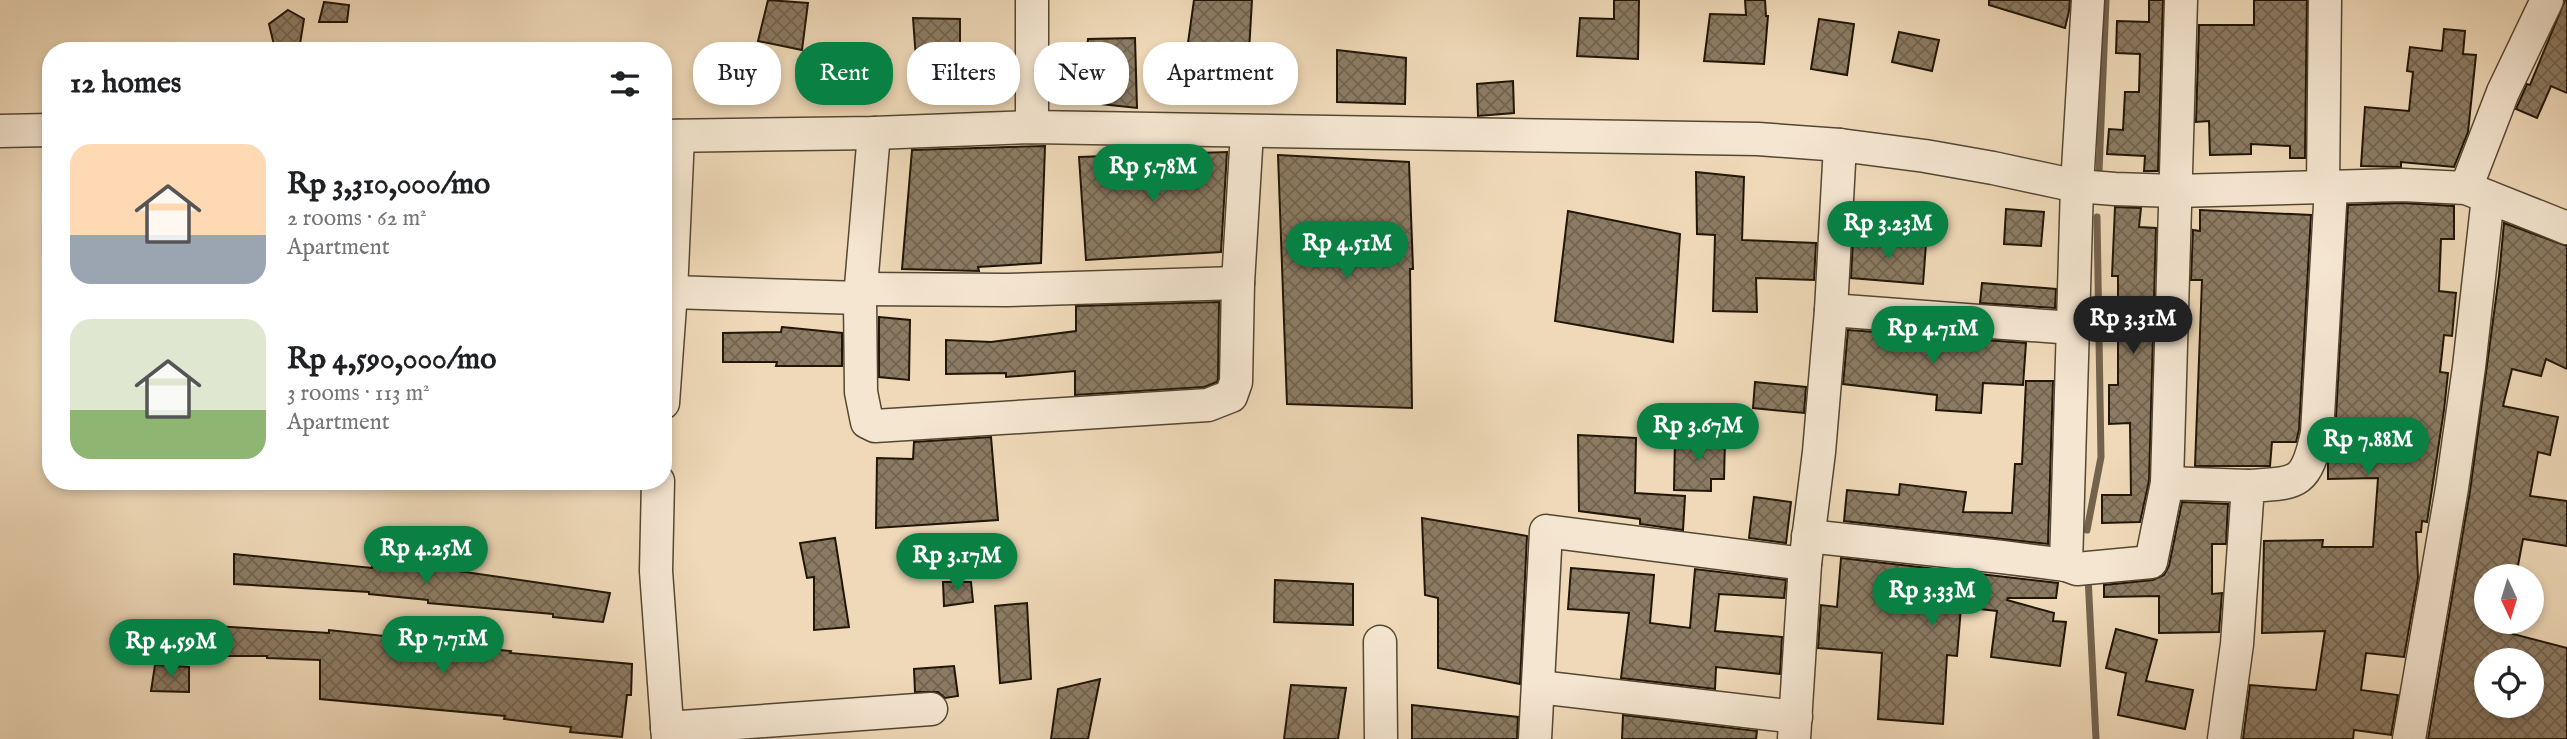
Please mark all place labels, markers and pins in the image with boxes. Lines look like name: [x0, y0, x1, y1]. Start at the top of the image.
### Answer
pin: Rp 5.78M: [1081, 144, 1225, 204]
pin: Rp 3.23M: [1816, 202, 1960, 261]
pin: Rp 4.51M: [1275, 222, 1419, 281]
pin: Rp 3.31M: [2061, 296, 2205, 356]
pin: Rp 4.71M: [1861, 306, 2005, 366]
pin: Rp 3.67M: [1626, 404, 1770, 463]
pin: Rp 7.88M: [2296, 418, 2440, 477]
pin: Rp 4.25M: [354, 526, 498, 586]
pin: Rp 3.17M: [885, 534, 1029, 593]
pin: Rp 3.33M: [1860, 568, 2004, 628]
pin: Rp 7.71M: [371, 616, 515, 676]
pin: Rp 4.59M: [99, 620, 243, 679]

